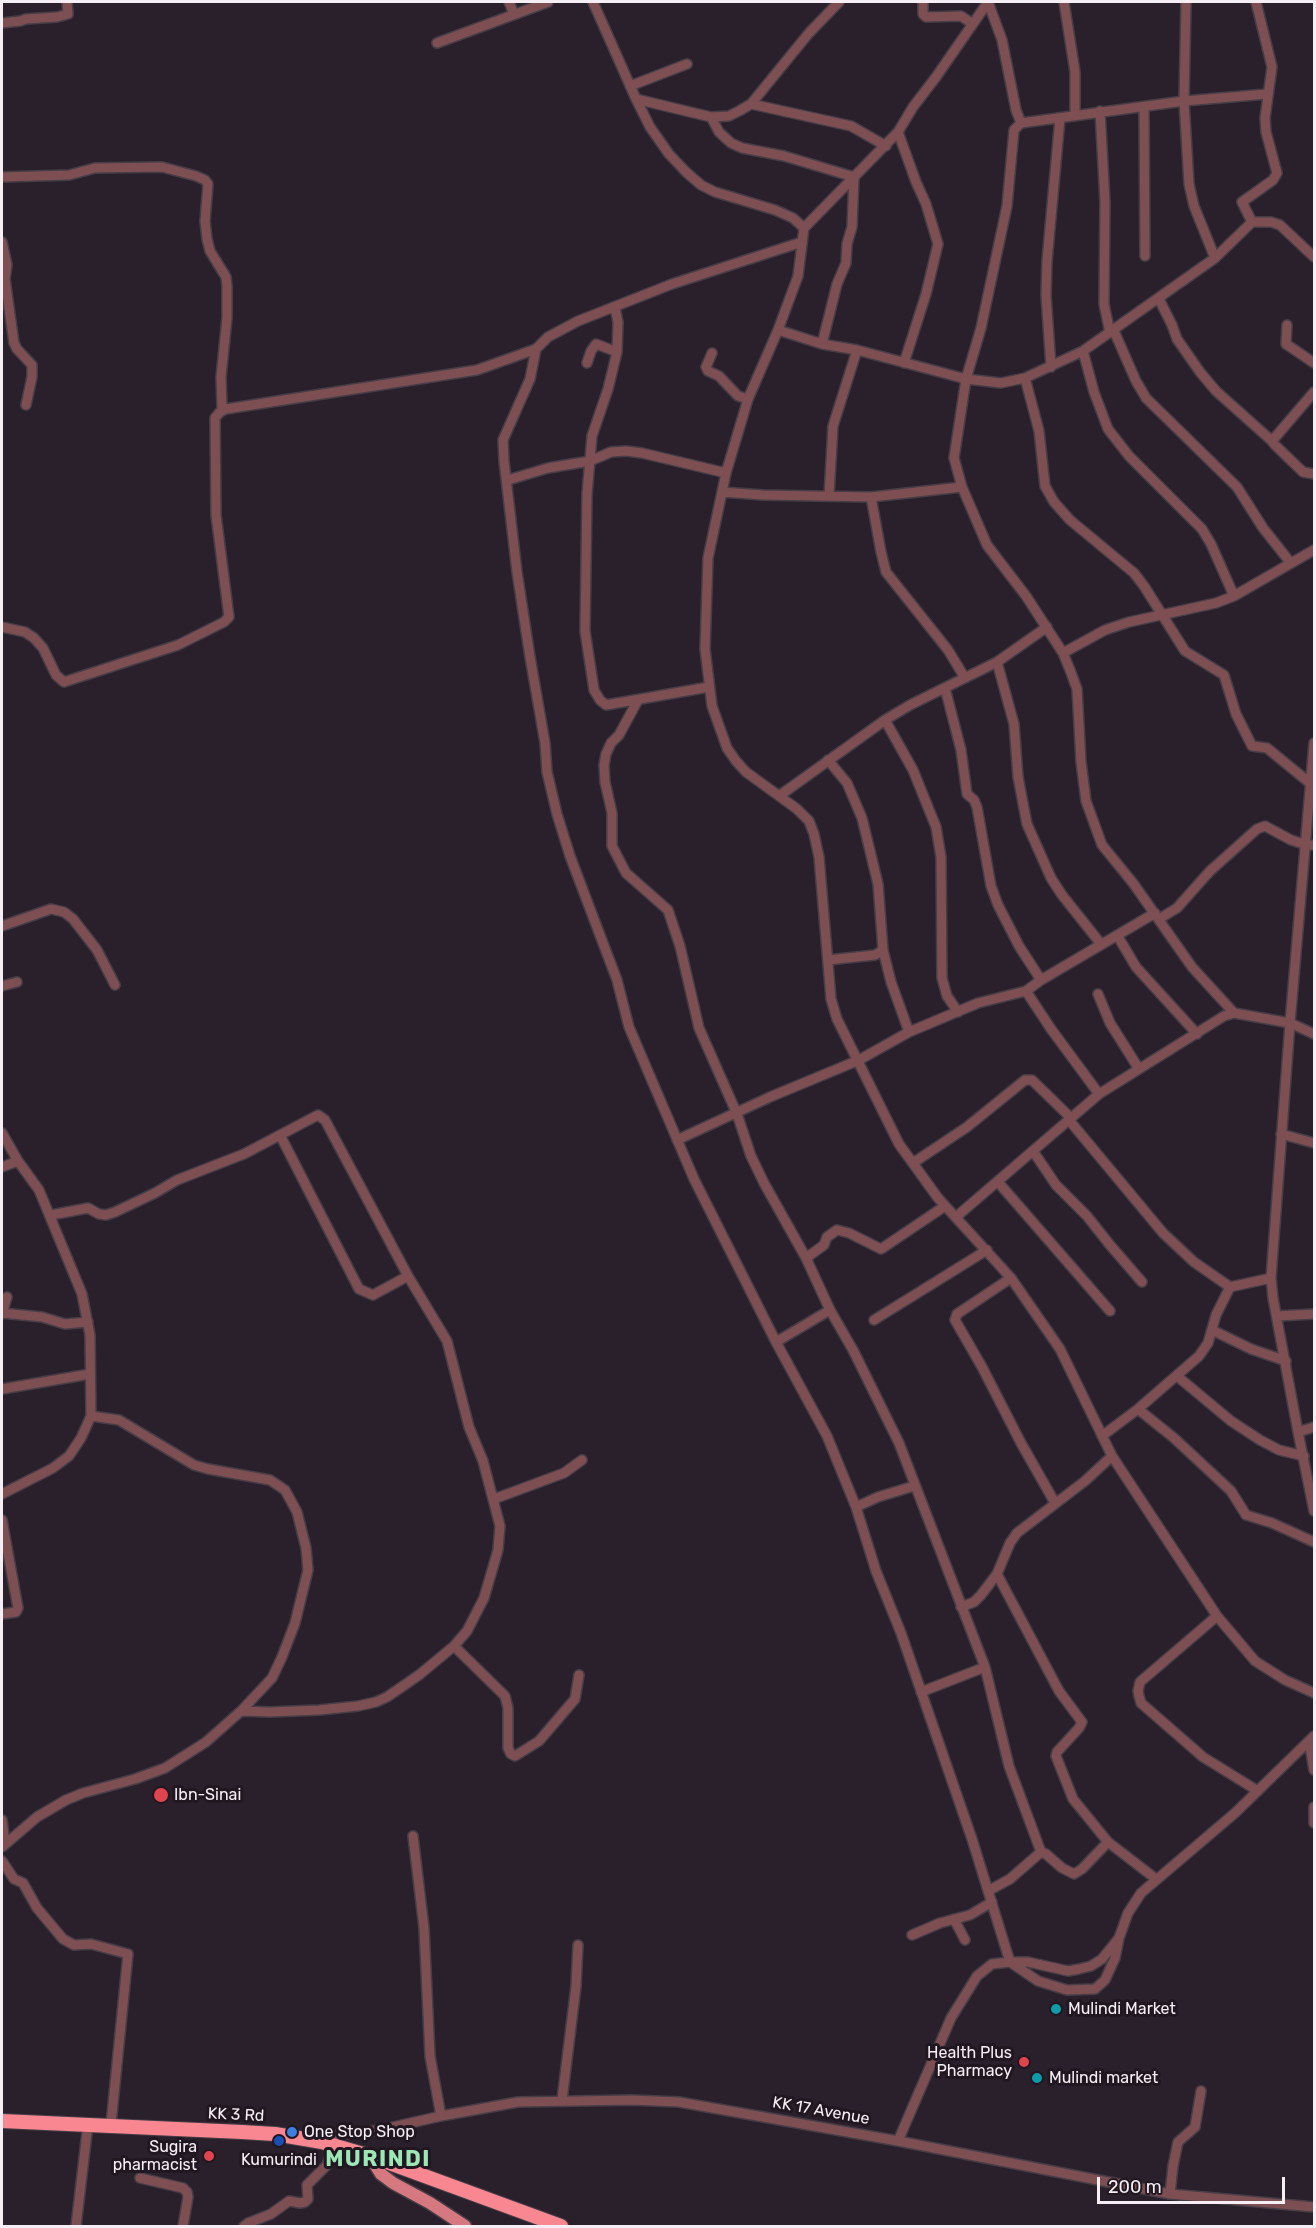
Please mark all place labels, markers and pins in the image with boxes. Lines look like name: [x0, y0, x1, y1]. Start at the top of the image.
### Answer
place label: Ibn-Sinai: [174, 1785, 241, 1805]
marker: Ibn-Sinai: [152, 1786, 170, 1804]
place label: Mulindi Market: [1068, 1999, 1176, 2019]
marker: Mulindi Market: [1049, 2002, 1063, 2016]
place label: Health Plus Pharmacy: [927, 2043, 1012, 2081]
marker: Health Plus Pharmacy: [1017, 2055, 1031, 2069]
place label: Mulindi market: [1049, 2068, 1158, 2088]
marker: Mulindi market: [1030, 2071, 1044, 2085]
place label: One Stop Shop: [304, 2122, 415, 2142]
marker: One Stop Shop: [285, 2125, 299, 2139]
marker: Kumurindi: [272, 2134, 286, 2148]
place label: Sugira pharmacist: [113, 2137, 197, 2175]
marker: Sugira pharmacist: [202, 2149, 216, 2163]
place label: Kumurindi: [241, 2150, 317, 2170]

